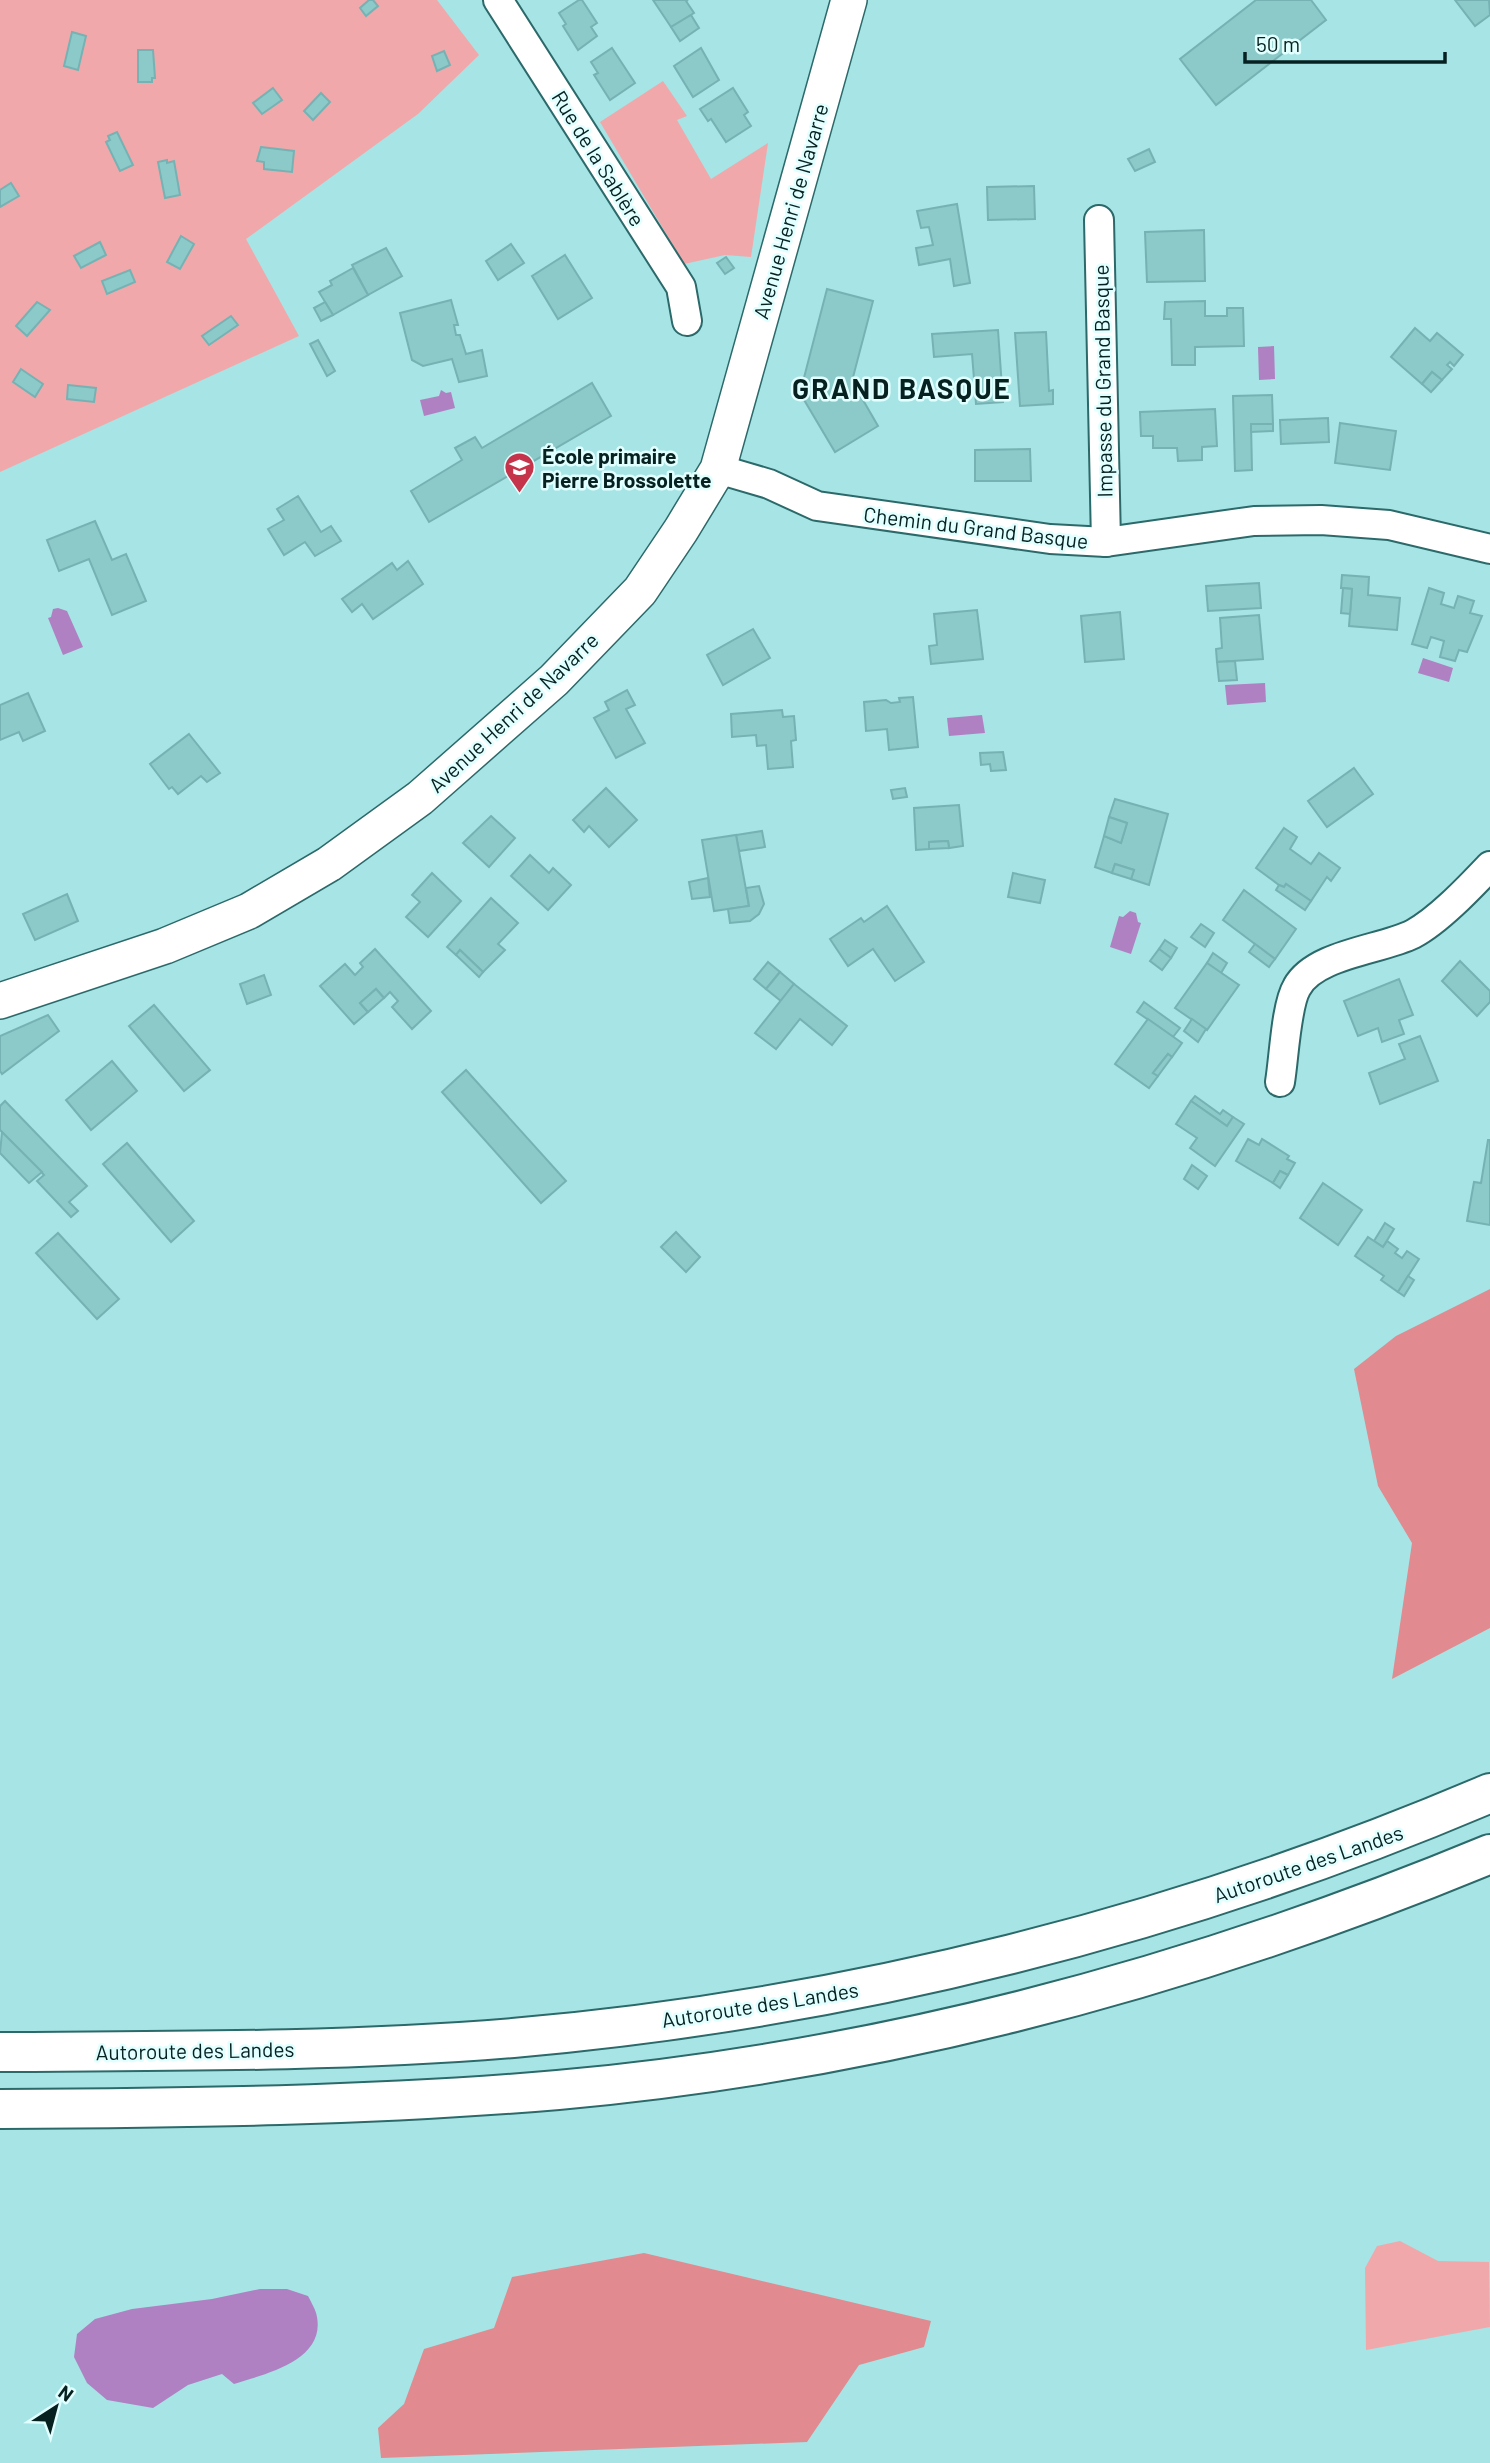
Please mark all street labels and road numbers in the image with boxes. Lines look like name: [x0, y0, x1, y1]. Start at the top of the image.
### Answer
street label: Rue de la Sablère: [547, 86, 651, 230]
street label: Avenue Henri de Navarre: [747, 100, 833, 322]
street label: Impasse du Grand Basque: [1087, 264, 1117, 498]
street label: Chemin du Grand Basque: [862, 501, 1090, 553]
street label: Avenue Henri de Navarre: [423, 627, 603, 797]
street label: Autoroute des Landes: [1210, 1819, 1406, 1907]
street label: Autoroute des Landes: [660, 1976, 860, 2032]
street label: Autoroute des Landes: [95, 2036, 295, 2064]

